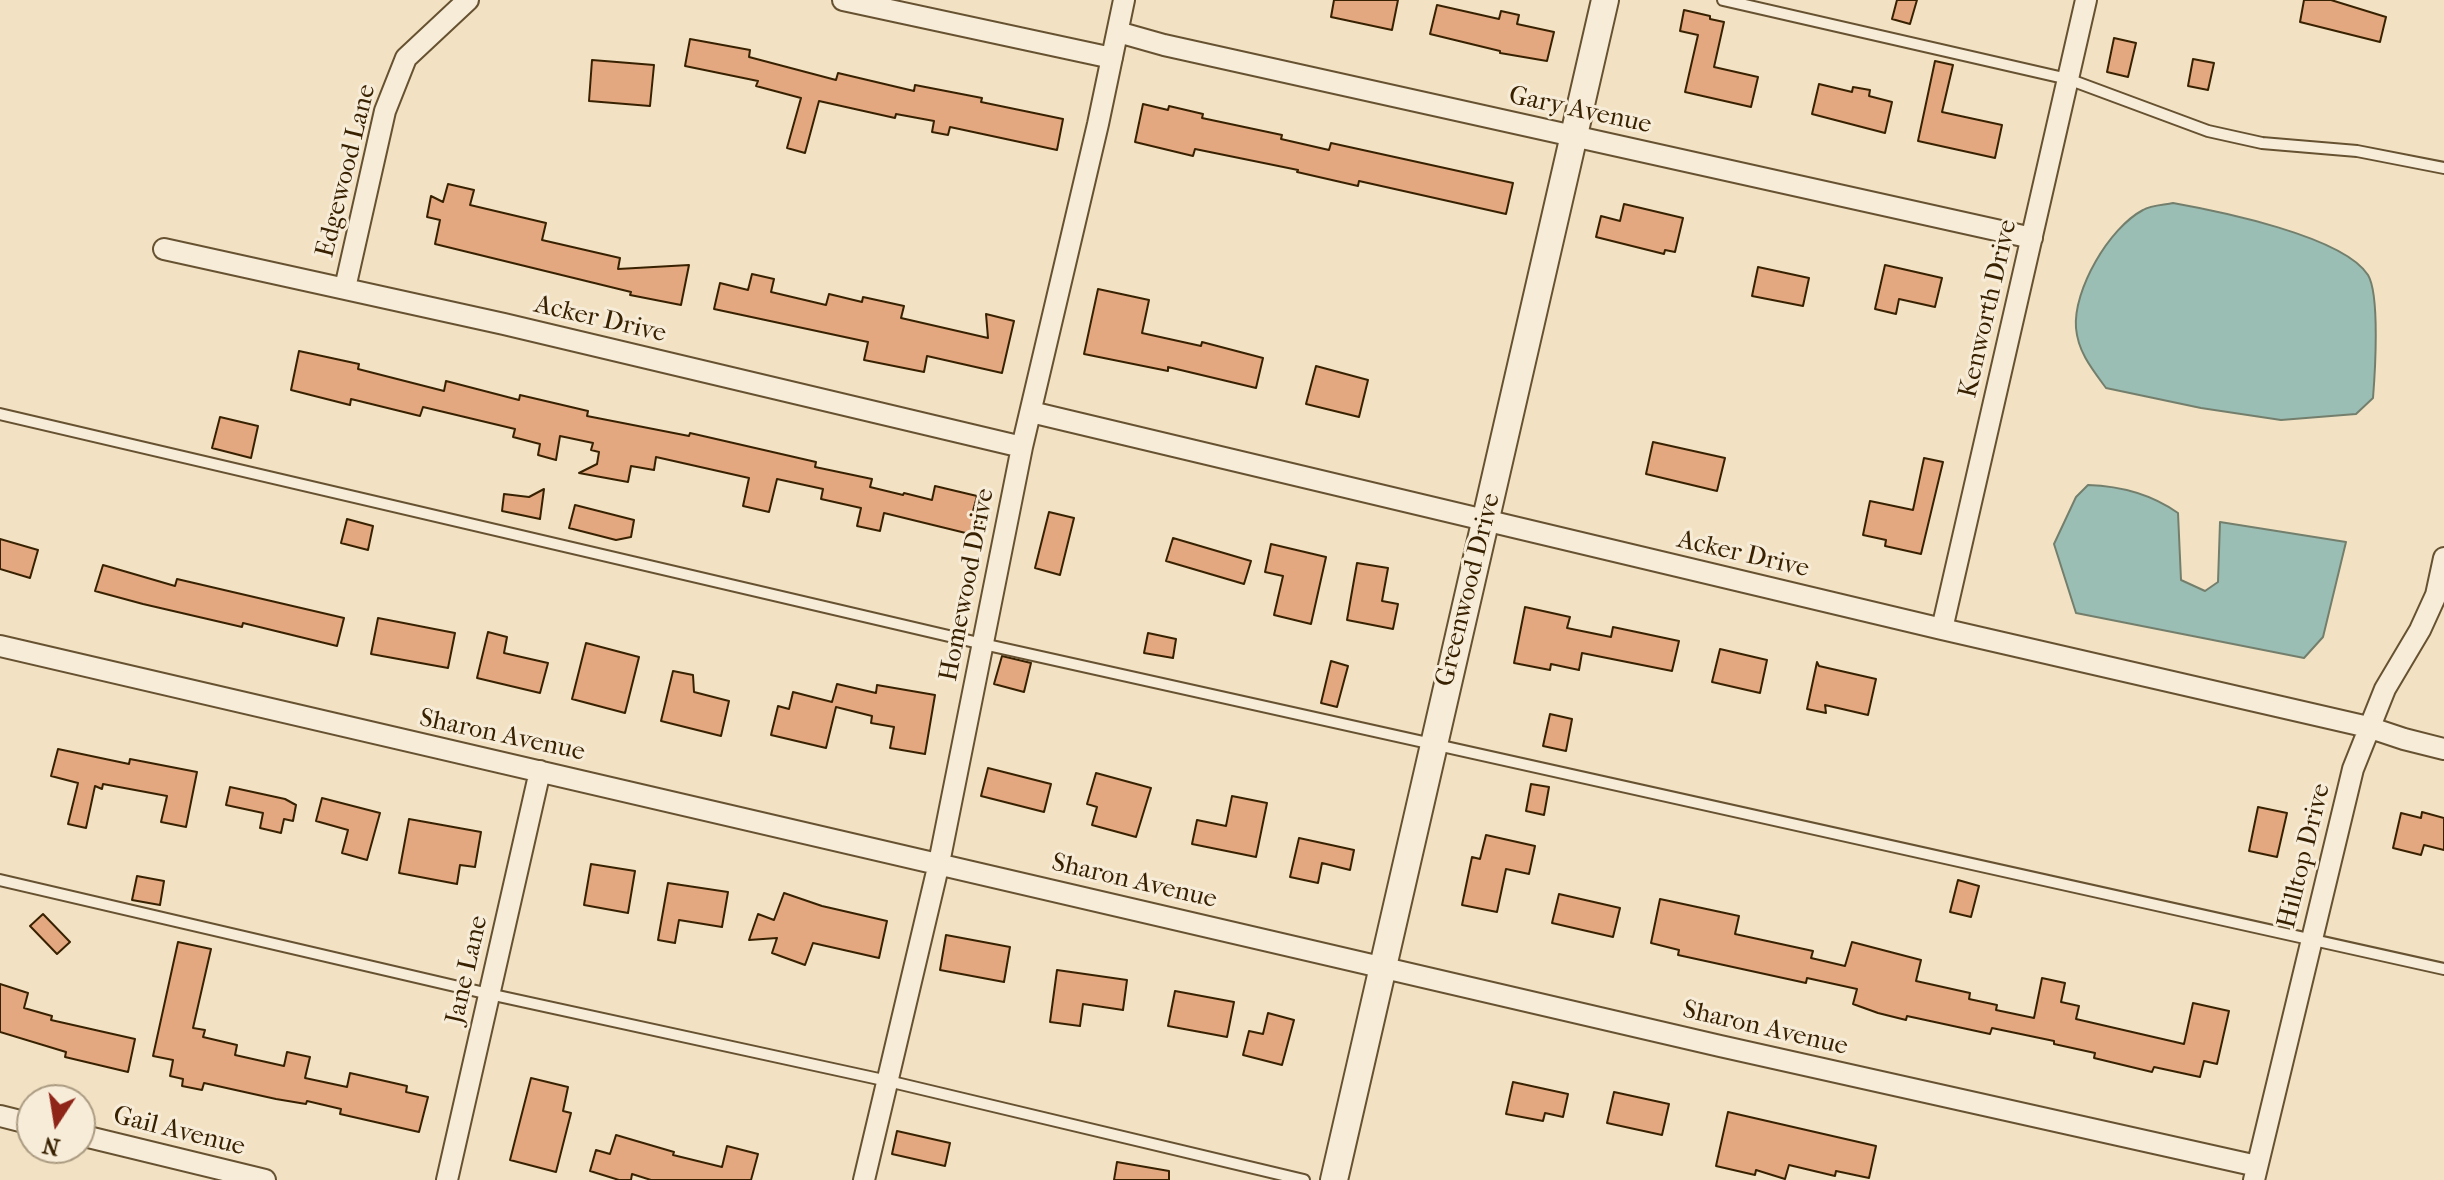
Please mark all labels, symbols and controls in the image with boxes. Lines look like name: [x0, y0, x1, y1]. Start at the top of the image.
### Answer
street label: Edgewood Lane: [310, 81, 384, 261]
street label: Gary Avenue: [1506, 81, 1654, 141]
street label: Kenworth Drive: [1953, 217, 2025, 401]
street label: Acker Drive: [531, 290, 669, 350]
street label: Homewood Drive: [934, 486, 1002, 684]
street label: Greenwood Drive: [1430, 490, 1508, 690]
street label: Acker Drive: [1674, 525, 1812, 585]
street label: Sharon Avenue: [416, 703, 588, 769]
street label: Hilltop Drive: [2272, 780, 2338, 932]
street label: Sharon Avenue: [1048, 848, 1220, 916]
street label: Jane Lane: [440, 913, 496, 1027]
street label: Sharon Avenue: [1679, 995, 1851, 1063]
north arrow: [16, 1084, 96, 1164]
street label: Gail Avenue: [110, 1101, 248, 1163]
text: N: [41, 1131, 62, 1160]

